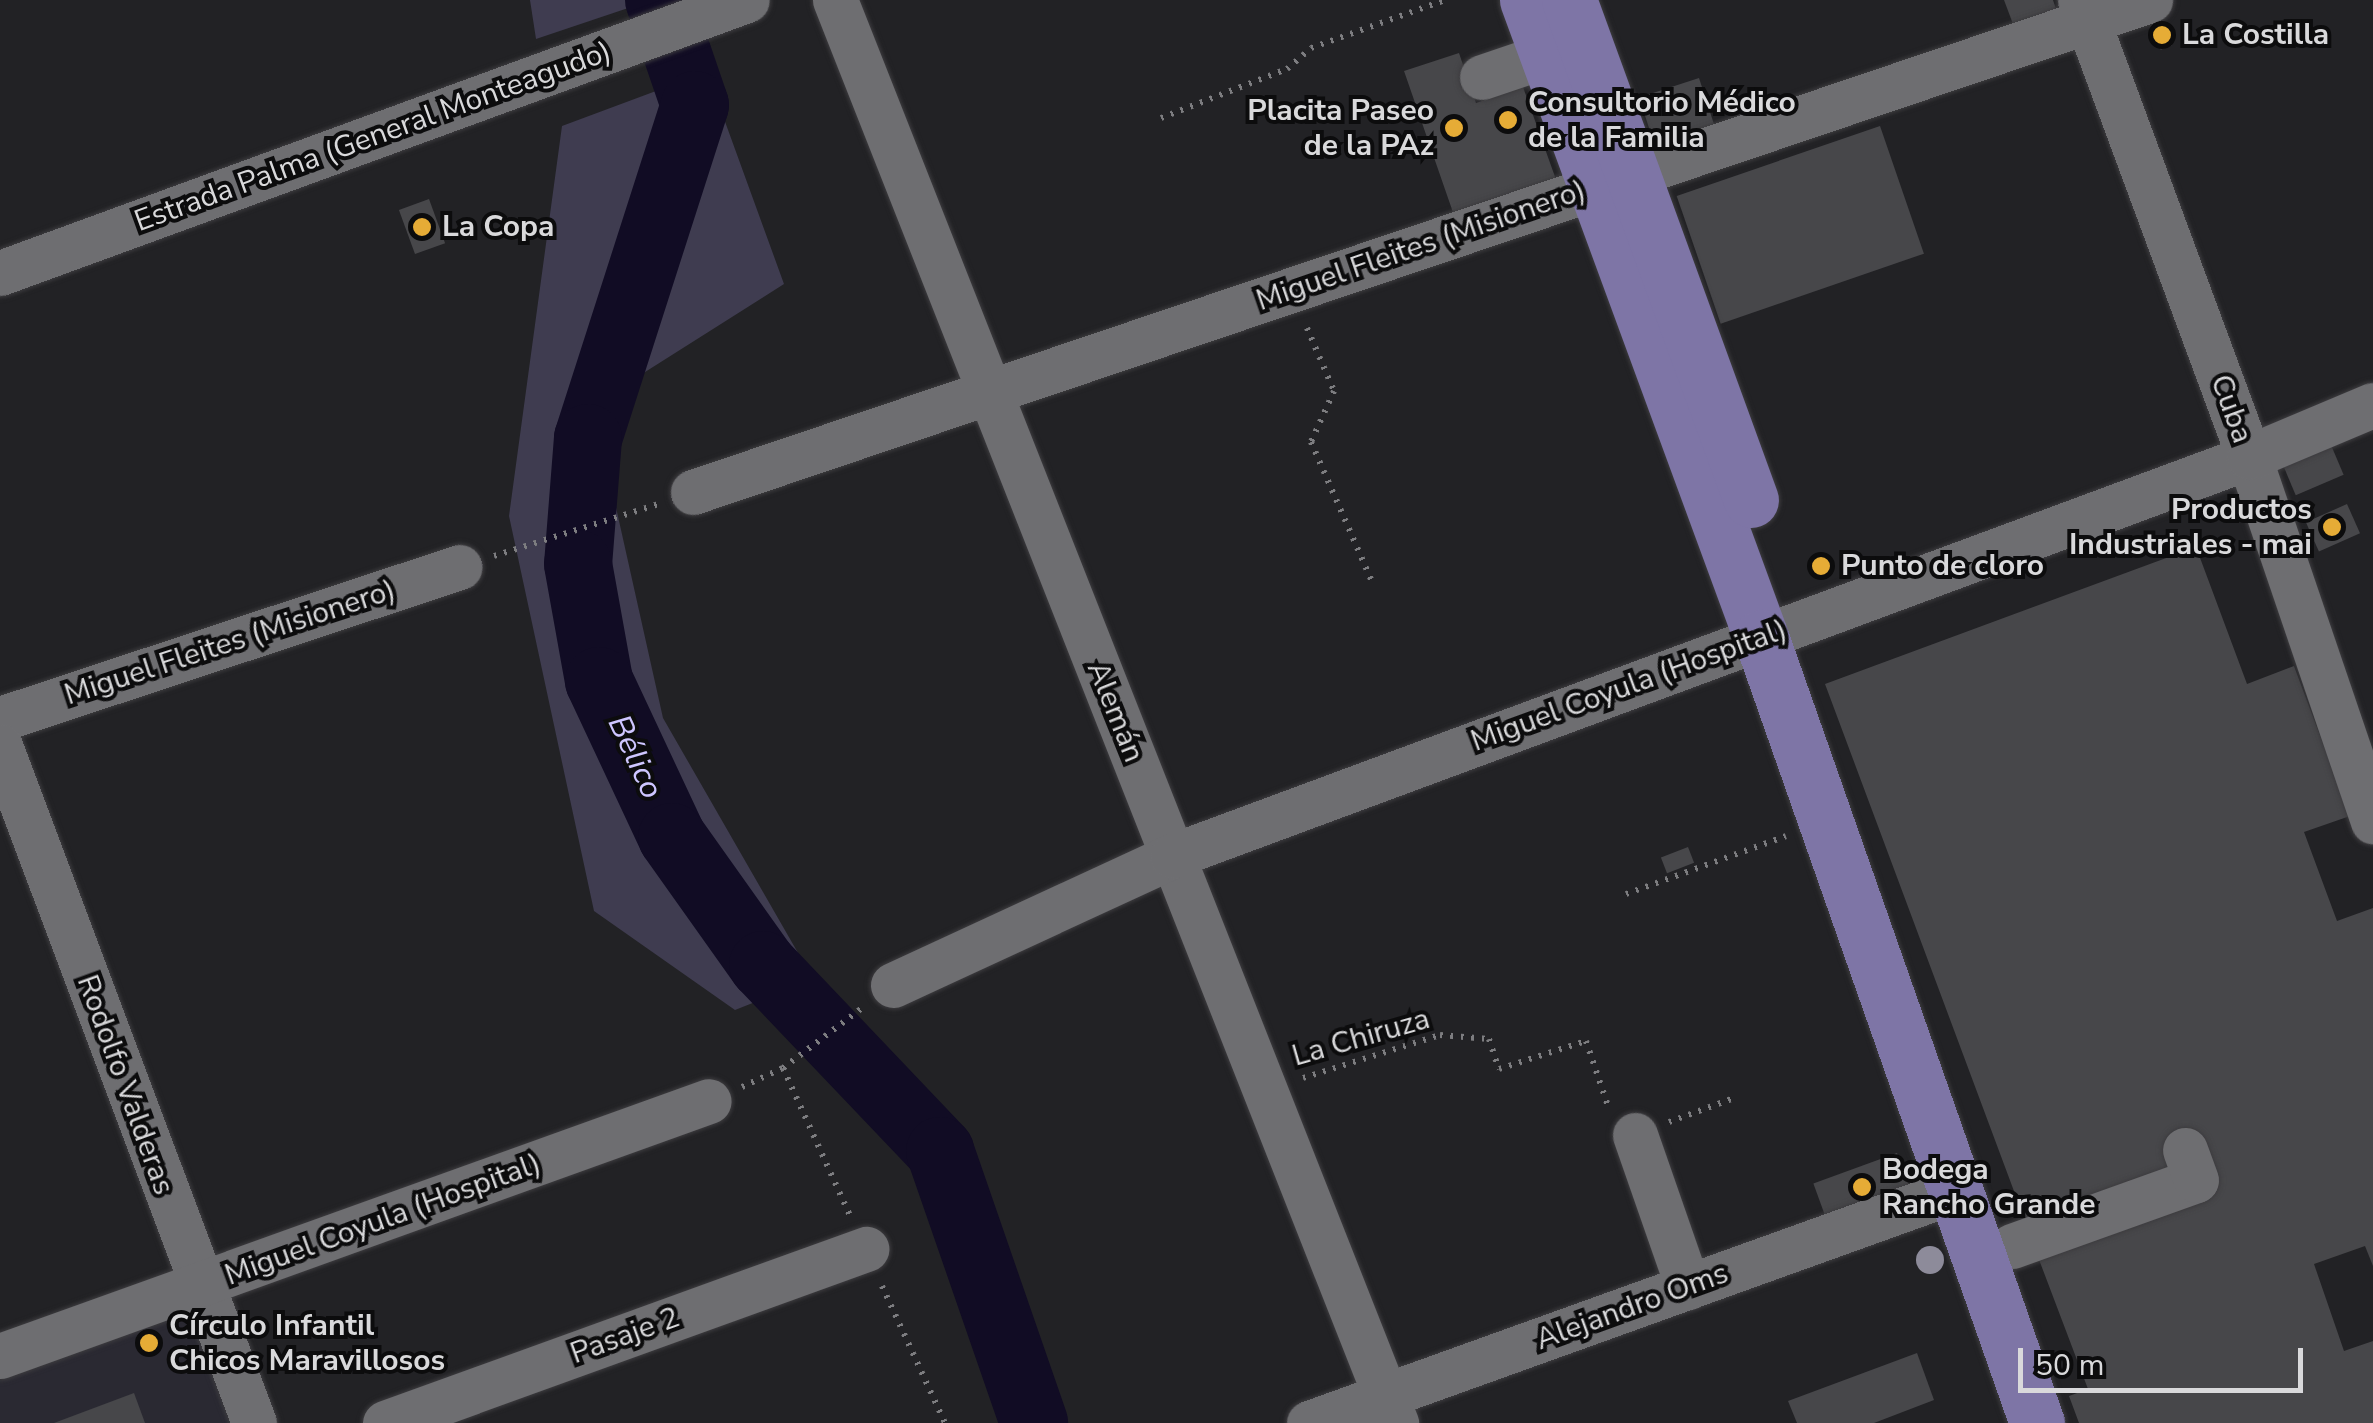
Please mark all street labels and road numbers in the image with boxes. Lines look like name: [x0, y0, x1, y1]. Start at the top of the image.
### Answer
street label: Estrada Palma (General Monteagudo): [130, 34, 616, 240]
street label: Miguel Fleites (Misionero): [1252, 173, 1590, 319]
street label: Cuba: [2202, 370, 2260, 448]
street label: Miguel Fleites (Misionero): [60, 572, 400, 714]
street label: Miguel Coyula (Hospital): [1466, 612, 1792, 760]
street label: Alemán: [1079, 656, 1151, 768]
street label: Rodolfo Valderas: [69, 970, 181, 1200]
street label: La Chiruza: [1288, 1001, 1434, 1075]
street label: Miguel Coyula (Hospital): [220, 1146, 546, 1294]
street label: Alejandro Oms: [1531, 1256, 1733, 1358]
street label: Pasaje 2: [566, 1300, 684, 1372]

